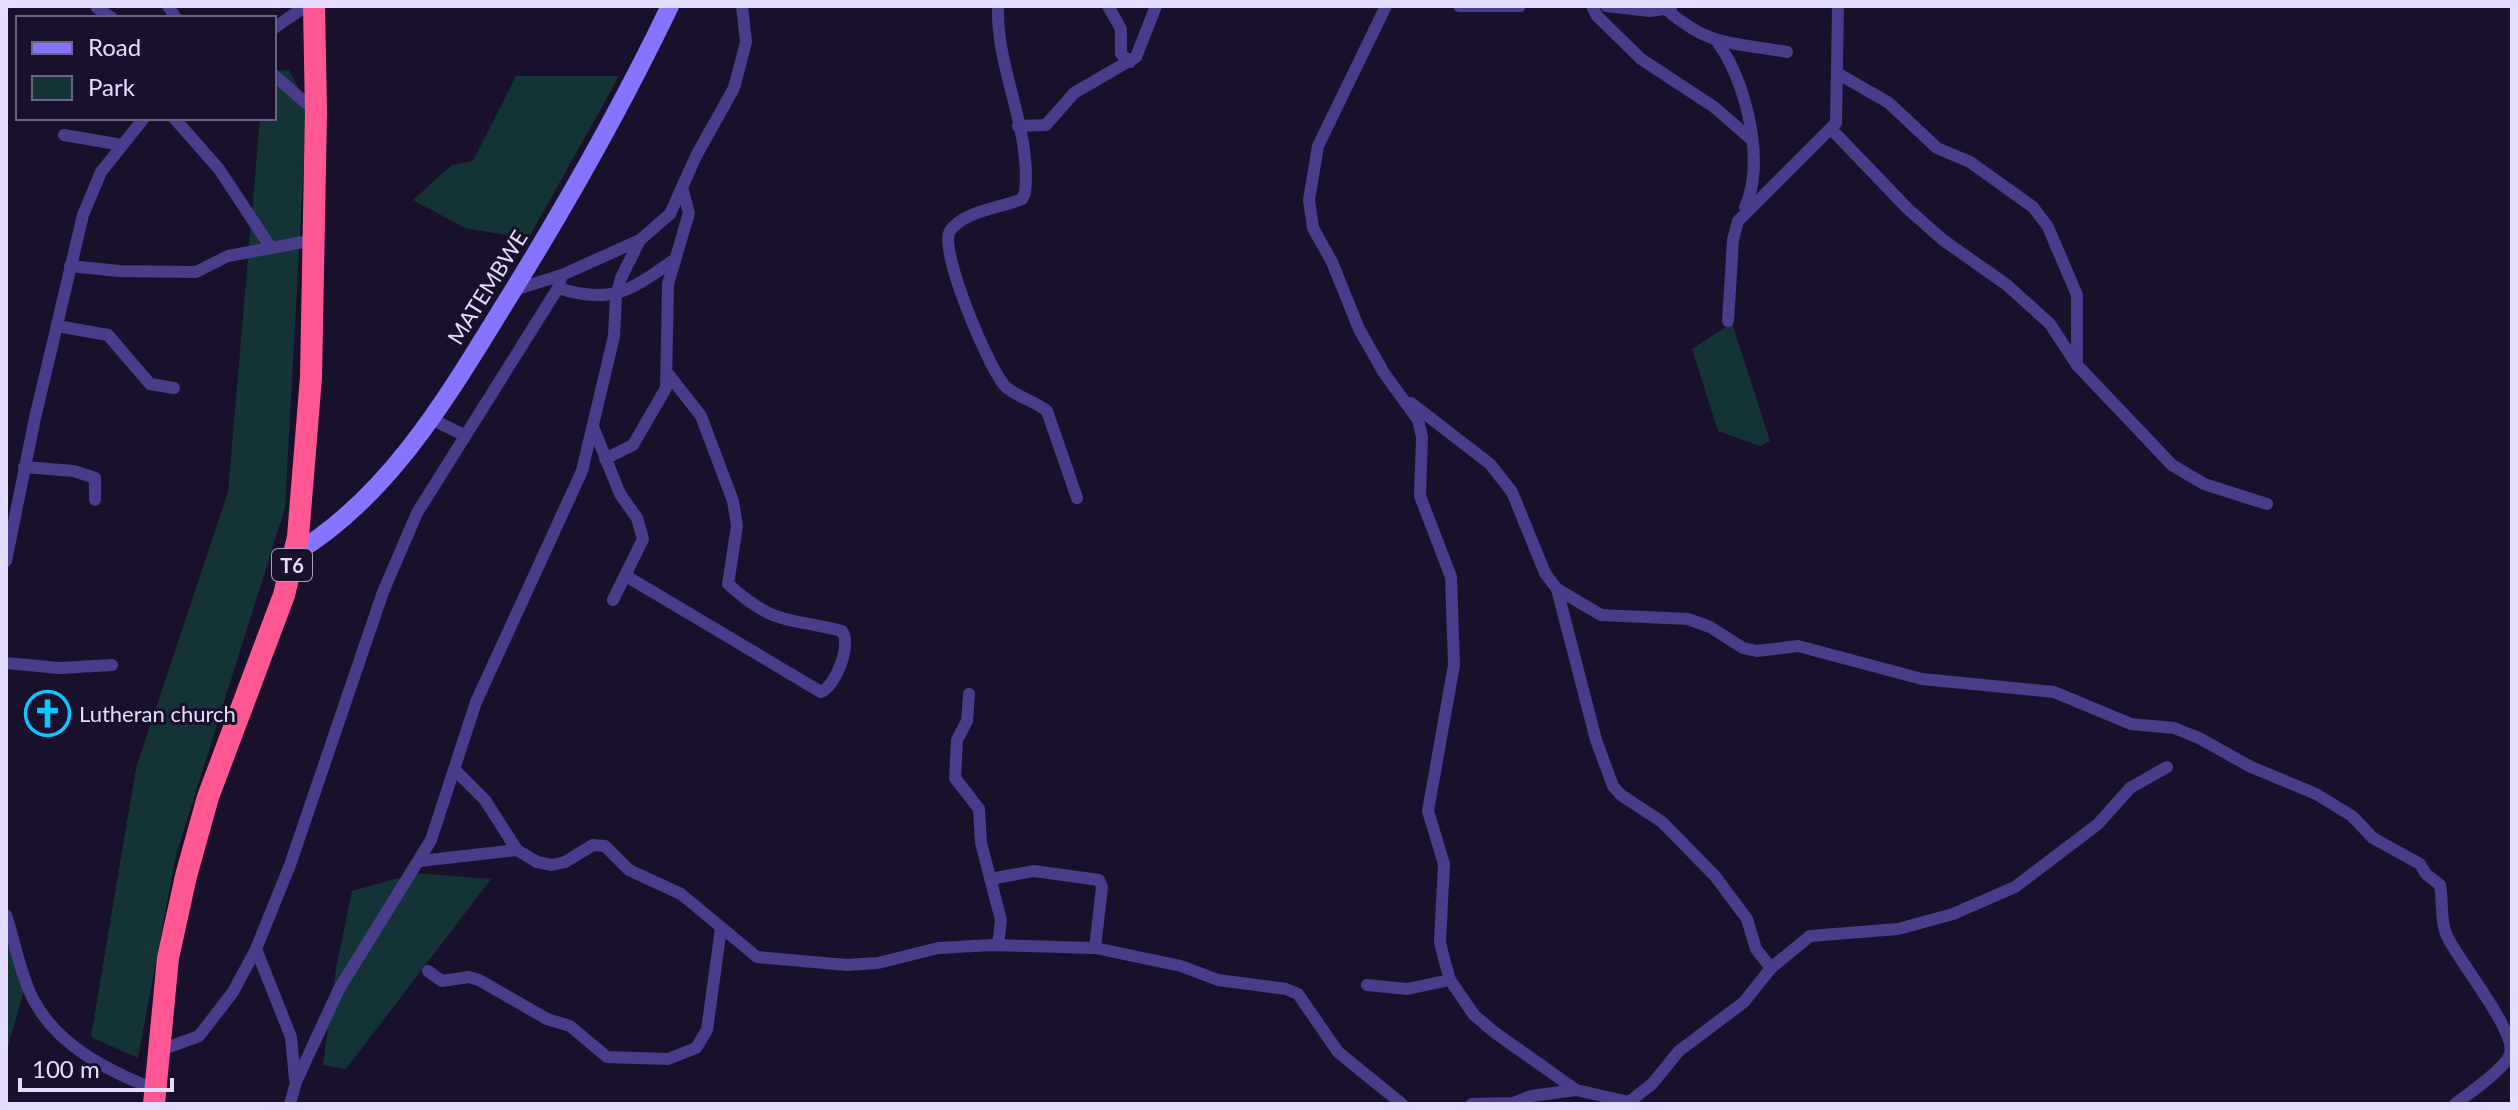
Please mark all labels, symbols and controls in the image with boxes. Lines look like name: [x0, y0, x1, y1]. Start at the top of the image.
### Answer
legend: [16, 16, 276, 120]
text: Road: [88, 32, 141, 61]
text: Park: [88, 72, 136, 101]
street label: MATEMBWE: [441, 225, 533, 349]
road number: T6: [272, 549, 312, 581]
church icon: Lutheran church: [24, 689, 72, 737]
place label: Lutheran church: [79, 700, 236, 727]
scale bar: [20, 1042, 172, 1092]
text: 100 m: [32, 1054, 100, 1083]

